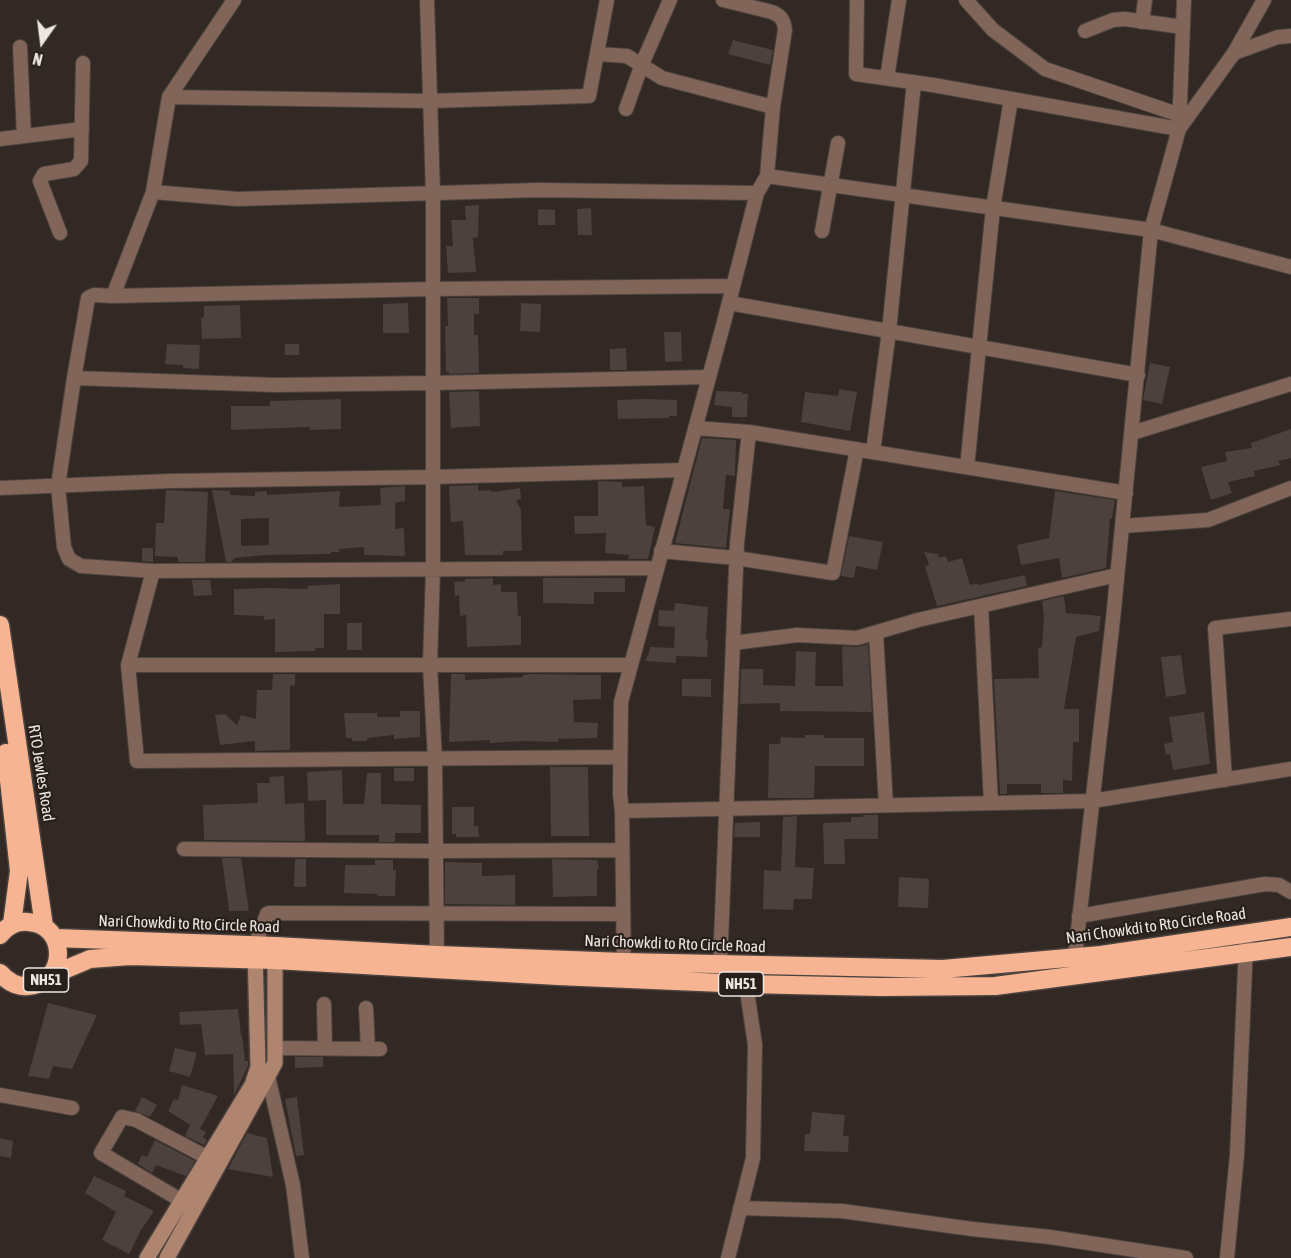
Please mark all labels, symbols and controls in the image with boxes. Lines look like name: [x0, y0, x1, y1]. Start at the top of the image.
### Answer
north arrow: [12, 12, 72, 72]
text: N: [31, 50, 44, 69]
street label: RTO Jewles Road: [24, 723, 58, 823]
street label: Nari Chowkdi to Rto Circle Road: [1065, 904, 1247, 948]
street label: Nari Chowkdi to Rto Circle Road: [98, 911, 280, 937]
street label: Nari Chowkdi to Rto Circle Road: [584, 931, 766, 957]
road number: NH51: [24, 968, 68, 992]
road number: NH51: [718, 972, 764, 996]

